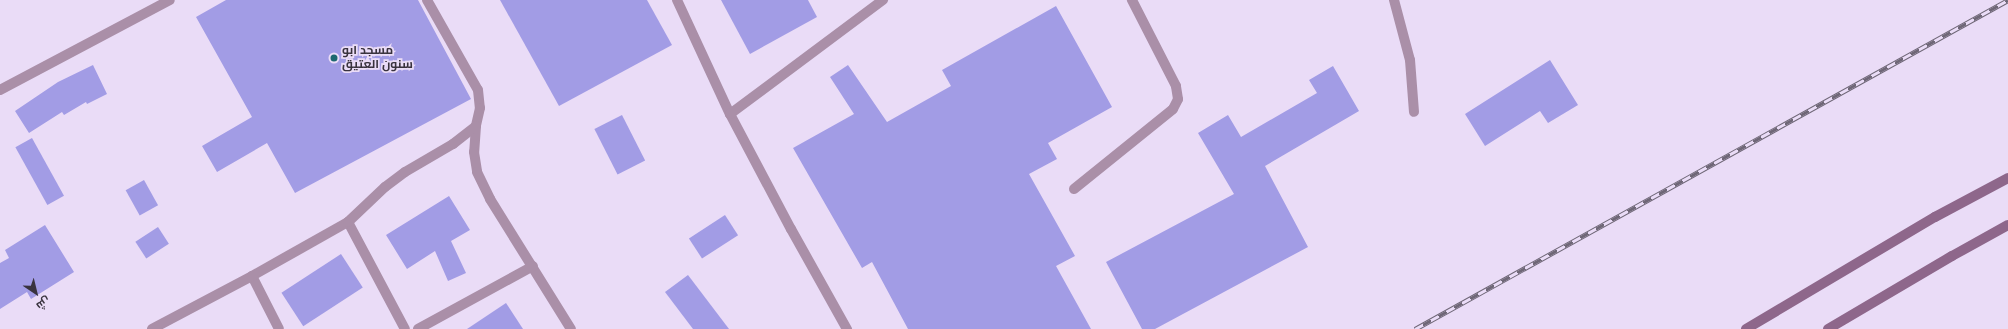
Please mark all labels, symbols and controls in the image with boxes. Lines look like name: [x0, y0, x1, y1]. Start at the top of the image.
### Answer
place label: مسجد ابو سنون العتيق: [342, 44, 413, 72]
marker: مسجد ابو سنون العتيق: [329, 53, 339, 63]
north arrow: [16, 273, 56, 313]
text: ش: [34, 294, 53, 313]

